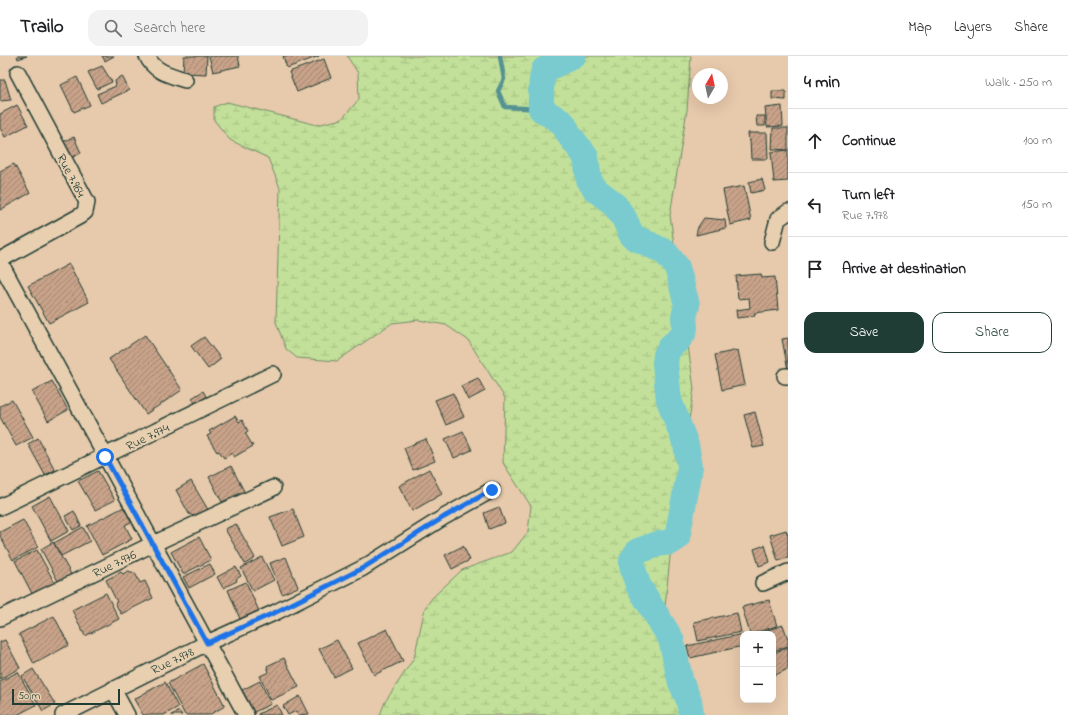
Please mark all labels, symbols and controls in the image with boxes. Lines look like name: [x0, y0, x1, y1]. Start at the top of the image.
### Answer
search box: [88, 10, 368, 46]
text: Trailo: [20, 14, 64, 41]
icon: search: [102, 17, 124, 39]
text: Search here: [134, 17, 205, 39]
text: Map: [908, 17, 932, 38]
text: Layers: [954, 17, 992, 38]
text: Share: [1014, 17, 1048, 38]
north arrow: [692, 68, 728, 104]
text: 4 min: [804, 70, 840, 95]
text: Walk · 250 m: [985, 73, 1052, 92]
icon: ahead: [804, 130, 826, 152]
text: Continue: [842, 130, 896, 152]
text: 100 m: [1023, 131, 1052, 150]
street label: Rue 7.964: [51, 151, 90, 201]
text: Turn left: [842, 184, 895, 206]
icon: left: [804, 194, 826, 216]
text: 150 m: [1021, 195, 1052, 214]
text: Rue 7.978: [842, 206, 888, 225]
icon: arrive: [804, 258, 826, 280]
text: Arrive at destination: [842, 258, 966, 280]
button: Save: [804, 312, 924, 353]
button: Share: [932, 312, 1052, 353]
street label: Rue 7.974: [123, 418, 173, 456]
route start: [96, 448, 114, 466]
route end: [483, 481, 501, 499]
street label: Rue 7.976: [90, 545, 140, 583]
map controls: [740, 631, 776, 703]
button: +: [740, 631, 776, 667]
street label: Rue 7.978: [148, 643, 198, 680]
button: −: [740, 667, 776, 703]
scale bar: [12, 687, 120, 706]
text: 50 m: [18, 688, 40, 704]

